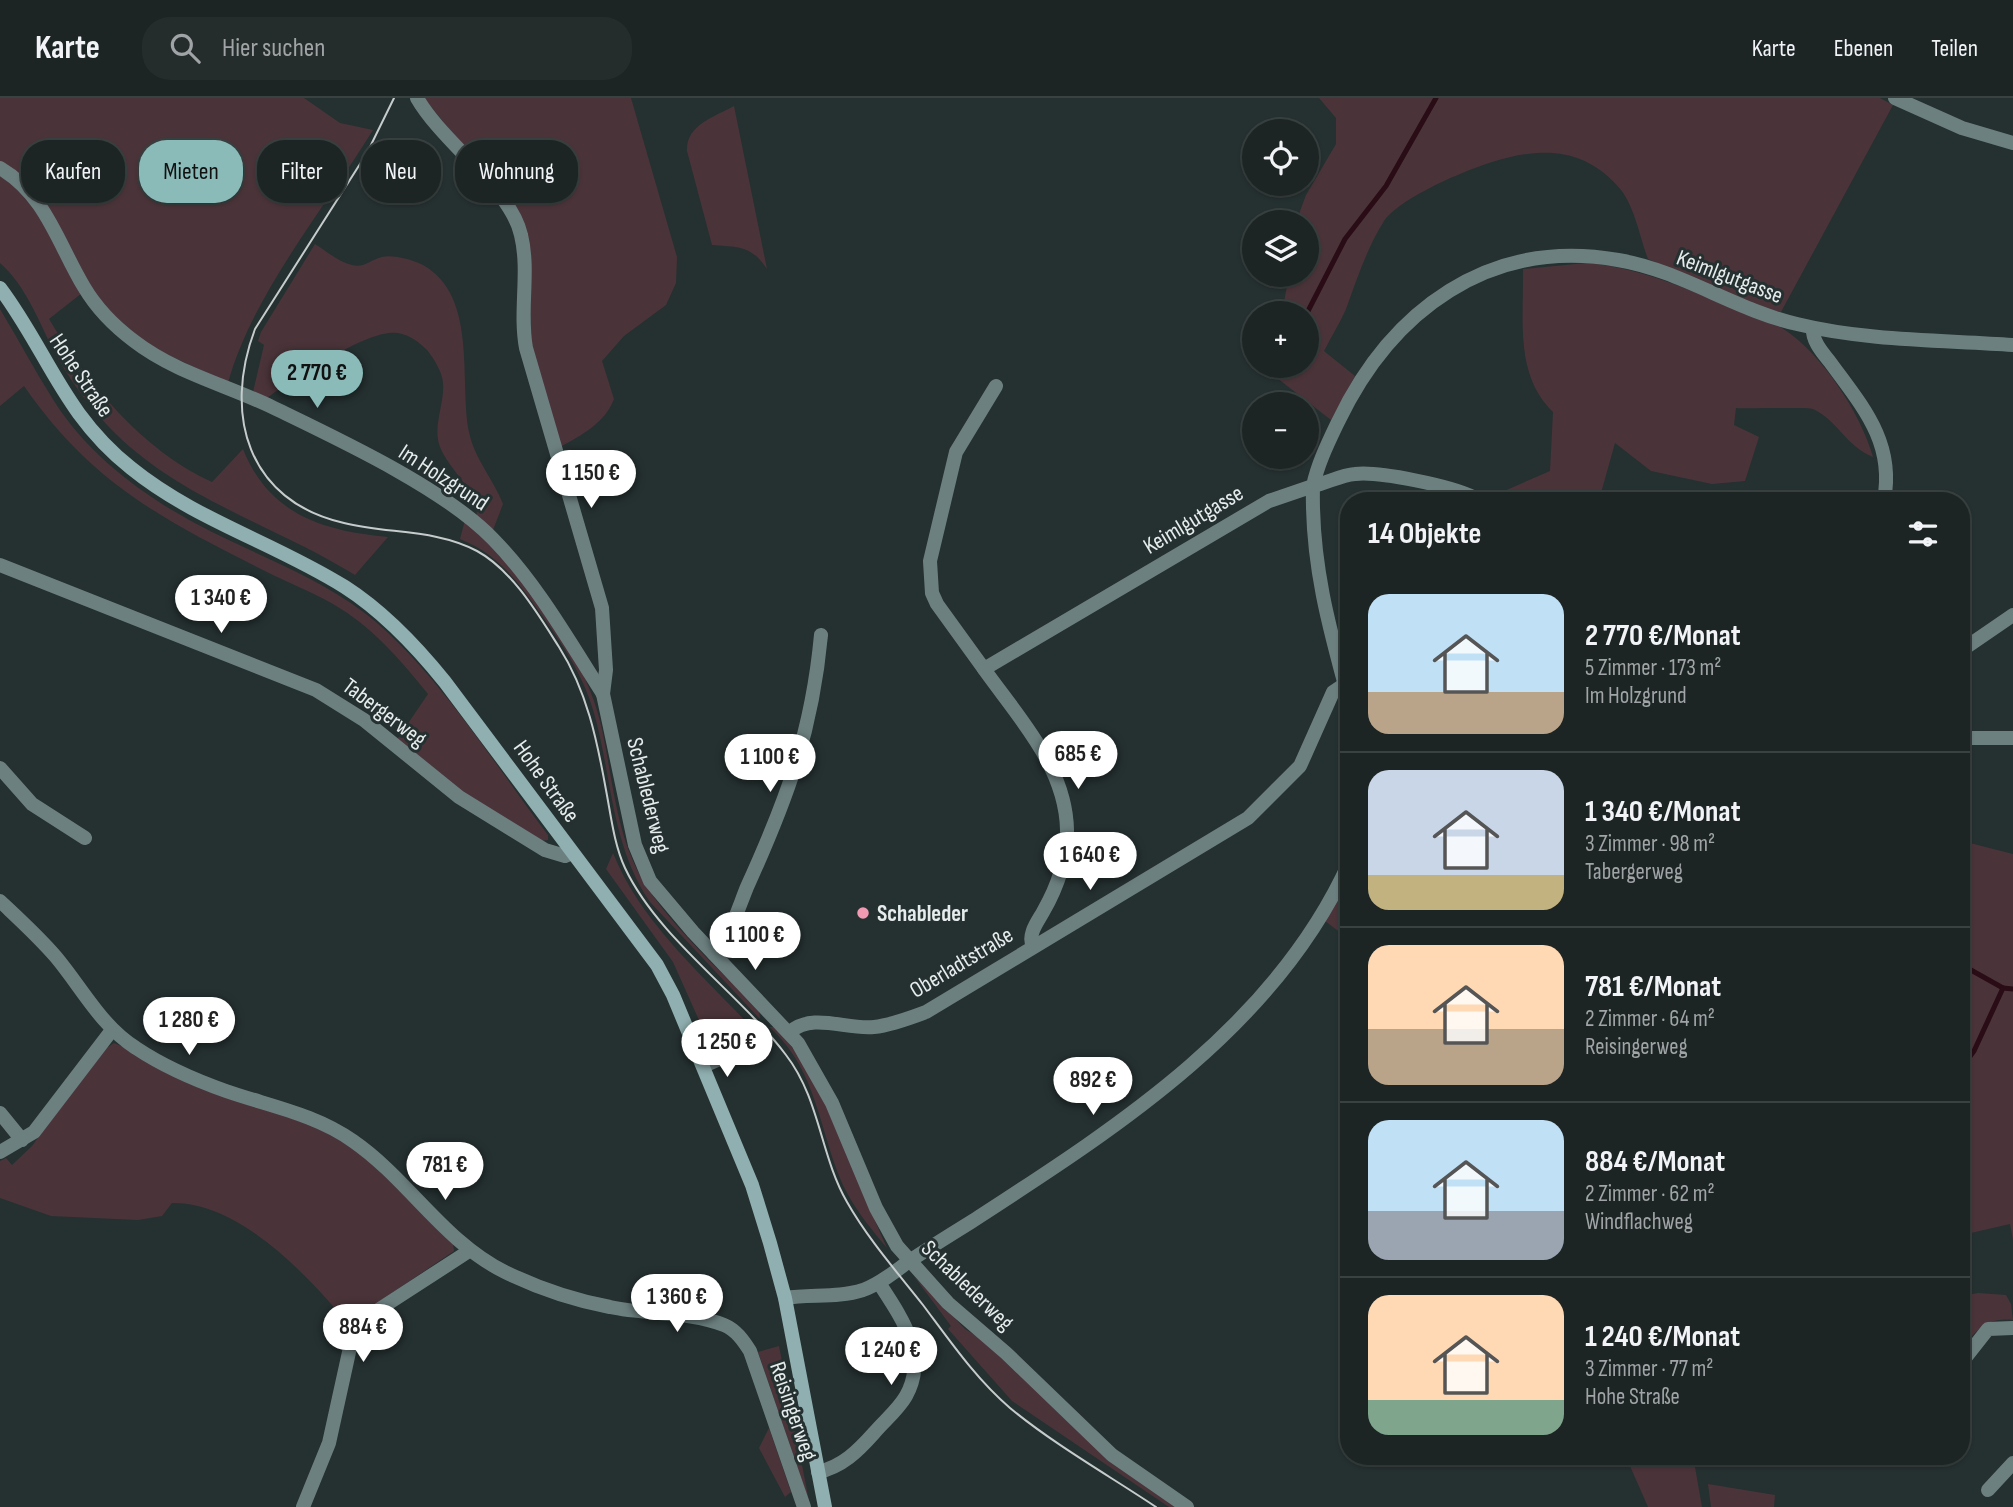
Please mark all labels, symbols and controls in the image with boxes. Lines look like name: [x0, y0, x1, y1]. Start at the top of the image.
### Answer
search box: [142, 17, 632, 80]
text: Karte: [35, 28, 100, 68]
icon: search: [166, 29, 204, 67]
text: Hier suchen: [222, 33, 325, 64]
text: Karte: [1752, 34, 1796, 63]
text: Ebenen: [1834, 34, 1893, 63]
text: Teilen: [1931, 34, 1978, 63]
map controls: [1242, 119, 1319, 469]
button: locate: [1242, 119, 1319, 196]
chip: Kaufen: [21, 140, 125, 203]
chip: Mieten: [139, 140, 243, 203]
chip: Filter: [257, 140, 347, 203]
chip: Neu: [361, 140, 441, 203]
chip: Wohnung: [455, 140, 578, 203]
button: layers: [1242, 210, 1319, 287]
street label: Keimlgutgasse: [1673, 244, 1787, 310]
button: +: [1242, 301, 1319, 378]
street label: Hohe Straße: [43, 328, 119, 423]
pin: 2 770 €: [252, 350, 382, 410]
text: 2 770 €: [287, 359, 347, 387]
button: −: [1242, 392, 1319, 469]
street label: Im Holzgrund: [393, 438, 494, 517]
pin: 1 150 €: [526, 450, 656, 510]
text: 1 150 €: [562, 459, 620, 487]
street label: Keimlgutgasse: [1138, 479, 1249, 561]
icon: filters: [1904, 515, 1942, 553]
text: 14 Objekte: [1368, 516, 1481, 552]
pin: 1 340 €: [156, 575, 286, 635]
text: 1 340 €: [191, 584, 251, 612]
text: 2 770 €/Monat: [1585, 618, 1741, 654]
icon: home: [1424, 622, 1508, 706]
text: 5 Zimmer · 173 m²: [1585, 654, 1721, 682]
street label: Tabergerweg: [337, 672, 432, 753]
text: Im Holzgrund: [1585, 682, 1687, 710]
pin: 685 €: [1029, 732, 1127, 791]
pin: 1 100 €: [705, 734, 835, 794]
street label: Hohe Straße: [507, 735, 585, 828]
street label: Schablederweg: [620, 735, 676, 856]
text: 685 €: [1054, 740, 1102, 768]
text: 1 100 €: [741, 743, 799, 771]
text: 1 340 €/Monat: [1585, 794, 1741, 830]
icon: home: [1424, 798, 1508, 882]
text: 3 Zimmer · 98 m²: [1585, 830, 1715, 858]
pin: 1 640 €: [1025, 832, 1155, 892]
text: 1 640 €: [1060, 841, 1120, 869]
text: Tabergerweg: [1585, 858, 1683, 886]
place label: Schableder: [877, 900, 968, 928]
marker: Schableder: [855, 905, 871, 921]
pin: 1 100 €: [690, 912, 820, 972]
text: 1 100 €: [726, 921, 784, 949]
street label: Oberladtstraße: [905, 921, 1018, 1005]
text: 781 €/Monat: [1585, 969, 1721, 1005]
icon: home: [1424, 973, 1508, 1057]
pin: 1 280 €: [124, 998, 254, 1057]
text: 2 Zimmer · 64 m²: [1585, 1005, 1715, 1033]
text: 1 280 €: [159, 1006, 219, 1034]
pin: 1 250 €: [662, 1020, 792, 1079]
text: 1 250 €: [697, 1028, 757, 1056]
text: Reisingerweg: [1585, 1033, 1688, 1061]
pin: 892 €: [1044, 1058, 1142, 1117]
text: 892 €: [1069, 1066, 1117, 1094]
pin: 781 €: [396, 1142, 494, 1202]
text: 884 €/Monat: [1585, 1144, 1725, 1180]
icon: home: [1424, 1148, 1508, 1232]
text: 781 €: [422, 1151, 468, 1179]
text: 2 Zimmer · 62 m²: [1585, 1180, 1715, 1208]
text: Windflachweg: [1585, 1208, 1693, 1236]
street label: Schablederweg: [915, 1235, 1019, 1337]
pin: 1 360 €: [612, 1274, 742, 1334]
text: 1 360 €: [647, 1283, 707, 1311]
pin: 884 €: [314, 1304, 412, 1364]
text: 884 €: [339, 1313, 387, 1341]
text: 1 240 €/Monat: [1585, 1319, 1740, 1355]
icon: home: [1424, 1323, 1508, 1407]
pin: 1 240 €: [826, 1328, 956, 1387]
text: 1 240 €: [861, 1336, 921, 1364]
text: 3 Zimmer · 77 m²: [1585, 1355, 1713, 1383]
street label: Reisingerweg: [763, 1358, 823, 1464]
text: Hohe Straße: [1585, 1383, 1680, 1411]

